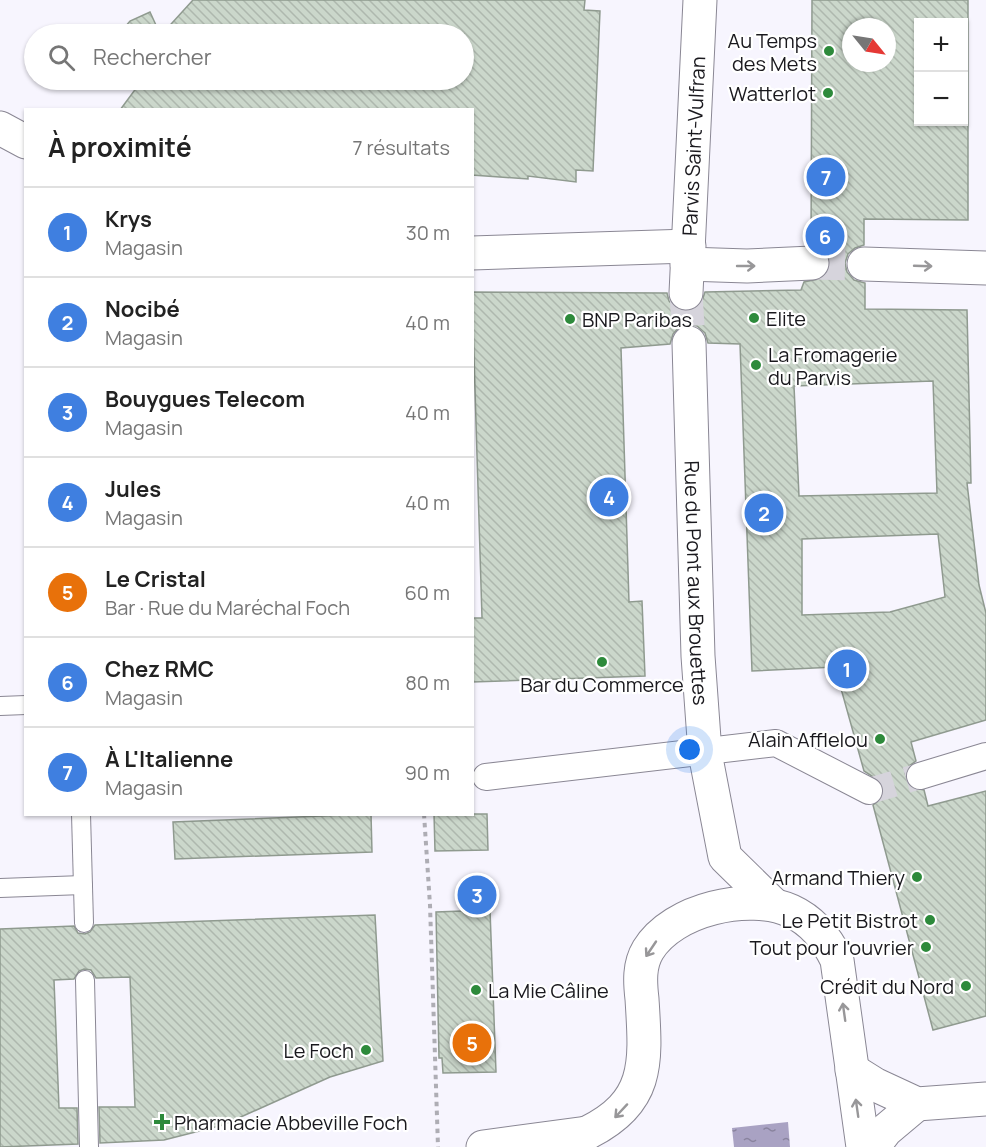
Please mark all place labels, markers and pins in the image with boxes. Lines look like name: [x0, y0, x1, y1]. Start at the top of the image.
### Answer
place label: Au Temps des Mets: [728, 27, 817, 77]
marker: Au Temps des Mets: [822, 44, 836, 58]
place label: Watterlot: [729, 80, 816, 107]
marker: Watterlot: [821, 86, 835, 100]
pin: 7: [806, 154, 846, 200]
pin: 6: [806, 214, 844, 258]
place label: Elite: [766, 305, 806, 332]
place label: BNP Paribas: [582, 306, 692, 333]
marker: Elite: [747, 311, 761, 325]
marker: BNP Paribas: [563, 312, 577, 326]
place label: La Fromagerie du Parvis: [768, 341, 897, 391]
marker: La Fromagerie du Parvis: [749, 358, 763, 372]
pin: 4: [590, 474, 628, 520]
pin: 2: [744, 490, 783, 536]
pin: 1: [828, 646, 866, 692]
marker: Bar du Commerce: [595, 655, 609, 669]
place label: Bar du Commerce: [520, 671, 684, 698]
place label: Alain Afflelou: [748, 726, 868, 753]
marker: Alain Afflelou: [873, 732, 887, 746]
place label: Armand Thiery: [772, 864, 905, 891]
marker: Armand Thiery: [910, 870, 924, 884]
pin: 3: [458, 872, 496, 918]
place label: Le Petit Bistrot: [781, 907, 918, 934]
marker: Le Petit Bistrot: [923, 913, 937, 927]
place label: Tout pour l'ouvrier: [750, 934, 914, 961]
marker: Tout pour l'ouvrier: [919, 940, 933, 954]
place label: Crédit du Nord: [820, 973, 954, 1000]
place label: La Mie Câline: [488, 977, 609, 1004]
marker: Crédit du Nord: [959, 979, 973, 993]
marker: La Mie Câline: [469, 983, 483, 997]
pin: 5: [452, 1020, 492, 1066]
place label: Le Foch: [284, 1037, 354, 1064]
marker: Le Foch: [359, 1043, 373, 1057]
place label: Pharmacie Abbeville Foch: [174, 1109, 408, 1136]
marker: Pharmacie Abbeville Foch: [155, 1115, 169, 1129]

